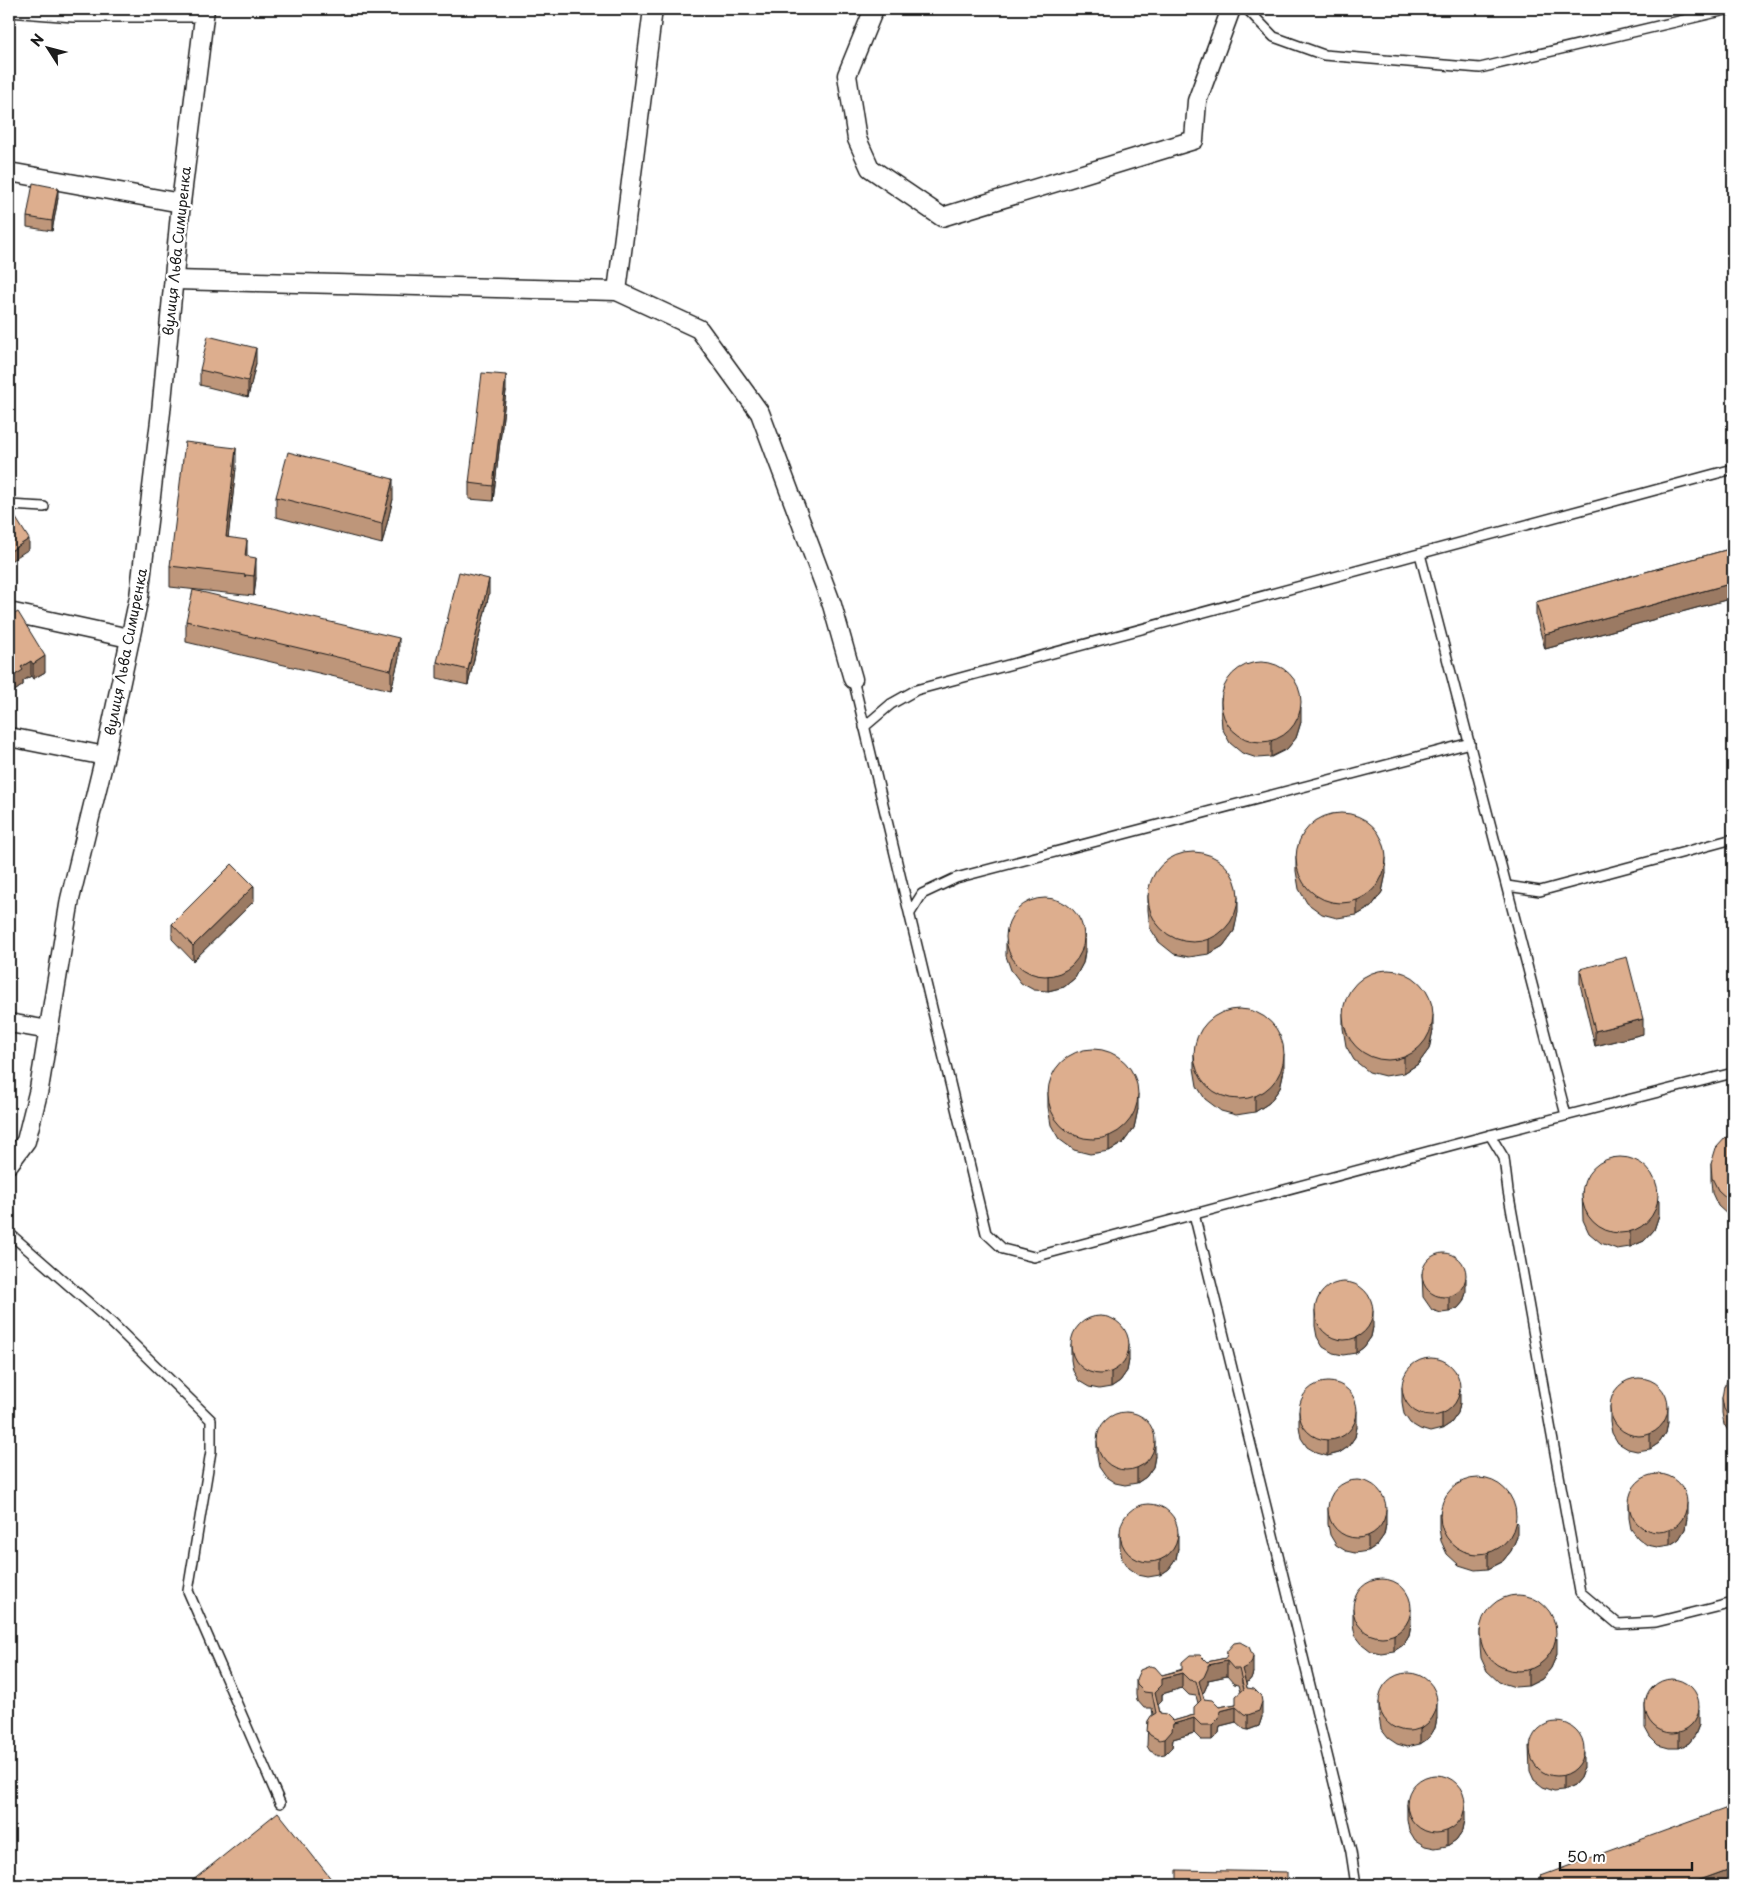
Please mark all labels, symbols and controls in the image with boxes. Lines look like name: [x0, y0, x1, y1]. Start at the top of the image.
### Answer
north arrow: [22, 22, 72, 72]
text: N: [25, 29, 49, 51]
street label: вулиця Льва Симиренка: [157, 165, 196, 337]
street label: вулиця Льва Симиренка: [99, 566, 152, 737]
scale bar: [1560, 1839, 1692, 1871]
text: 50 m: [1567, 1844, 1606, 1867]

